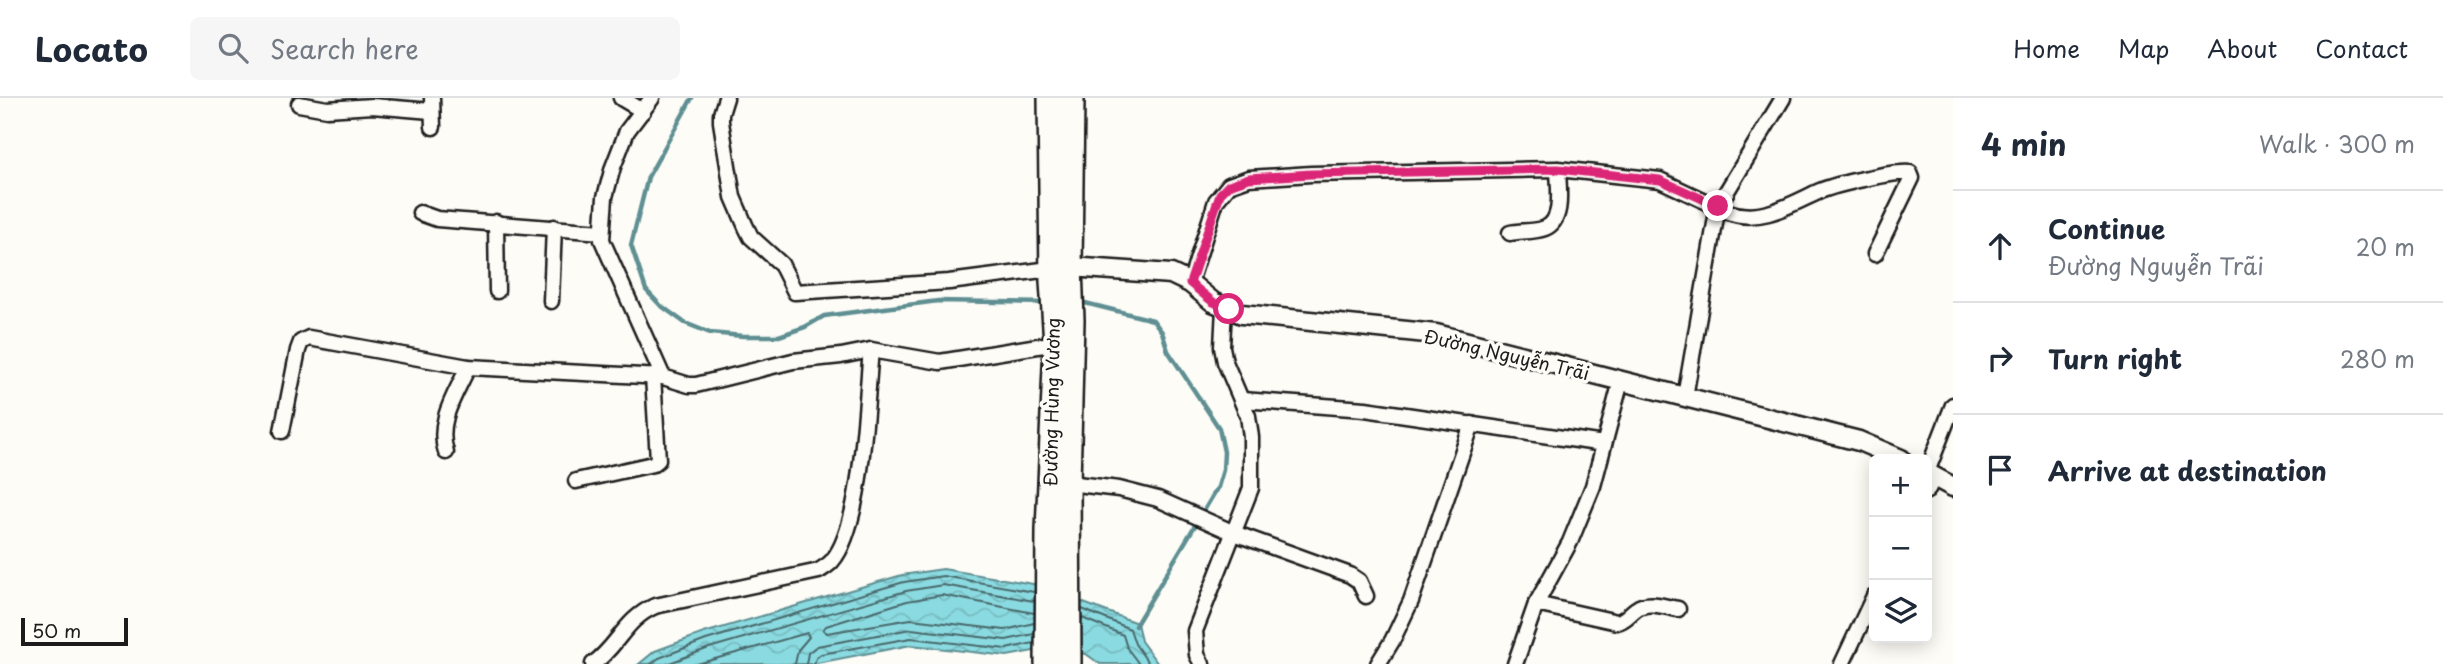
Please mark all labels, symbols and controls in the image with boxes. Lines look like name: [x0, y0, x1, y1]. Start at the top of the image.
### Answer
search box: [190, 17, 680, 80]
text: Locato: [35, 23, 148, 73]
icon: search: [214, 29, 252, 67]
text: Search here: [270, 29, 419, 68]
text: Home: [2013, 30, 2080, 66]
text: Map: [2118, 30, 2169, 66]
text: About: [2207, 30, 2277, 66]
text: Contact: [2315, 30, 2408, 66]
text: 4 min: [1981, 121, 2067, 166]
text: Walk · 300 m: [2259, 126, 2415, 161]
route end: [1702, 190, 1733, 221]
text: Continue: [2048, 209, 2165, 248]
icon: ahead: [1981, 227, 2019, 265]
text: 20 m: [2356, 229, 2415, 264]
text: Đường Nguyễn Trãi: [2048, 248, 2264, 283]
route start: [1213, 293, 1244, 324]
street label: Đường Hùng Vương: [1036, 317, 1066, 487]
street label: Đường Nguyễn Trãi: [1422, 322, 1592, 386]
icon: right: [1981, 339, 2019, 377]
text: Turn right: [2048, 339, 2182, 378]
text: 280 m: [2340, 341, 2415, 376]
icon: arrive: [1981, 451, 2019, 489]
text: Arrive at destination: [2048, 451, 2327, 490]
map controls: [1869, 454, 1932, 643]
button: +: [1869, 454, 1932, 517]
button: −: [1869, 517, 1932, 580]
button: layers: [1869, 580, 1932, 643]
scale bar: [21, 615, 128, 647]
text: 50 m: [32, 616, 81, 644]

